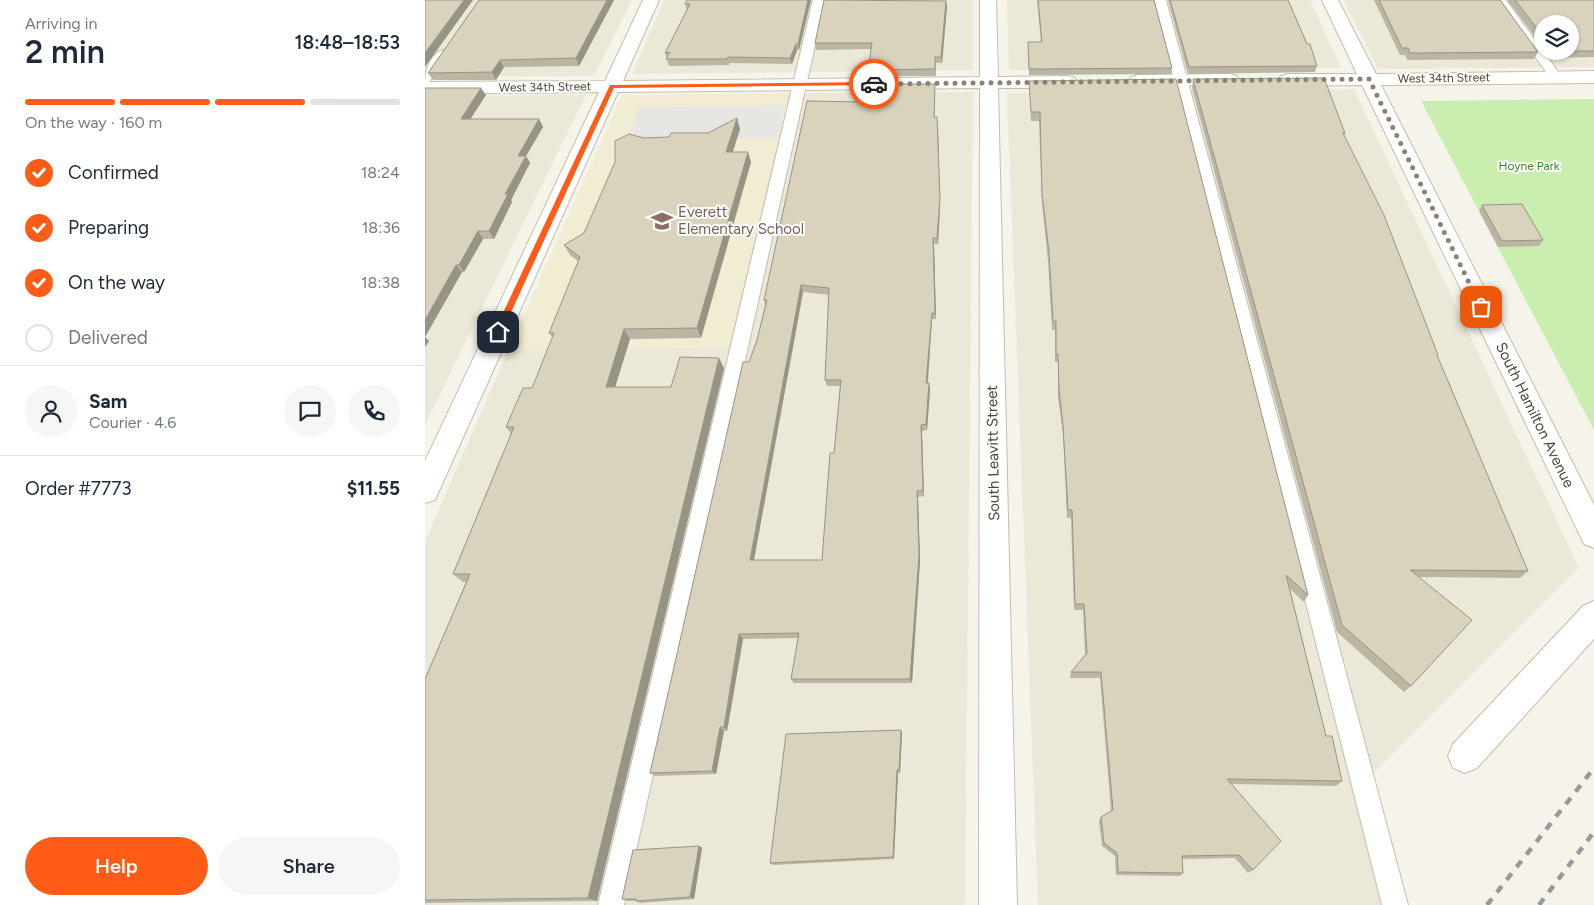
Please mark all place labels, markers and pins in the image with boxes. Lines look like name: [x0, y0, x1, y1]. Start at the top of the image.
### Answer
place label: Everett Elementary School: [678, 203, 804, 238]
school or university icon: Everett Elementary School: [649, 208, 675, 234]
pin: [1460, 286, 1502, 328]
pin: [477, 311, 519, 353]

